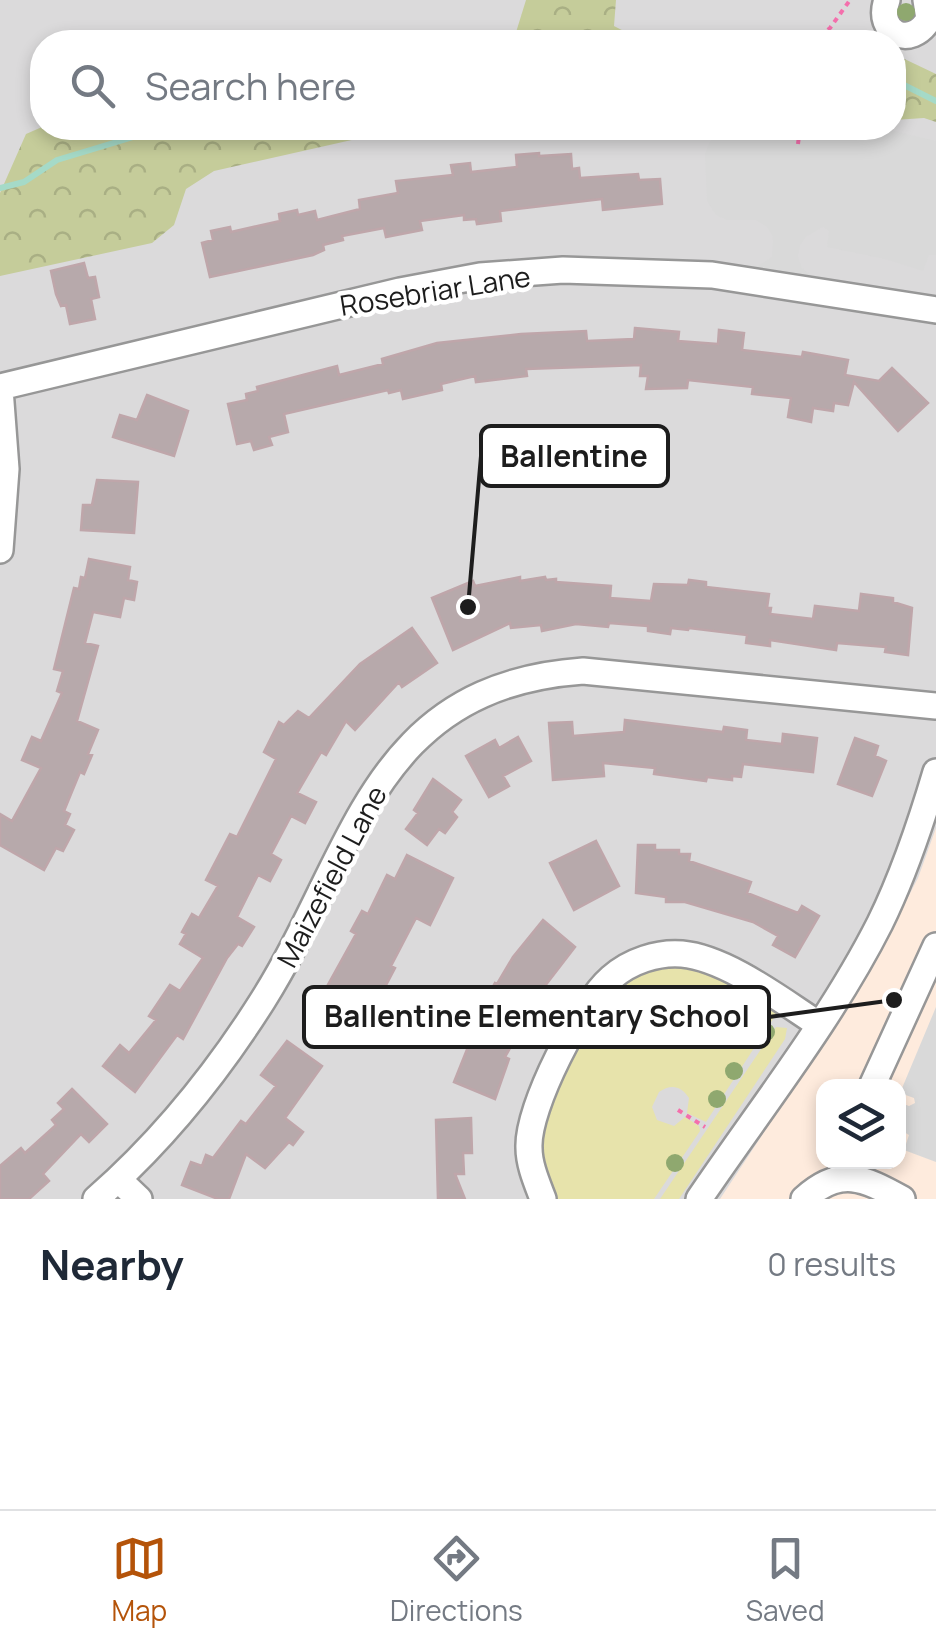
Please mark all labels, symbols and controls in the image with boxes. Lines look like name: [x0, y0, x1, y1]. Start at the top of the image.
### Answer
search box: [30, 30, 906, 140]
icon: search: [65, 58, 120, 113]
text: Search here: [145, 59, 356, 111]
street label: Rosebriar Lane: [337, 256, 533, 324]
callout: Ballentine: [481, 426, 668, 486]
text: Ballentine: [500, 435, 648, 476]
street label: Maizefield Lane: [267, 779, 395, 973]
callout: Ballentine Elementary School: [304, 987, 769, 1047]
text: Ballentine Elementary School: [324, 995, 750, 1036]
map controls: [816, 1079, 906, 1169]
button: layers: [816, 1079, 906, 1169]
text: Nearby: [40, 1235, 184, 1293]
text: 0 results: [767, 1242, 896, 1286]
tab: Map: [111, 1531, 167, 1629]
tab: Directions: [390, 1531, 523, 1629]
tab: Saved: [746, 1531, 825, 1629]

